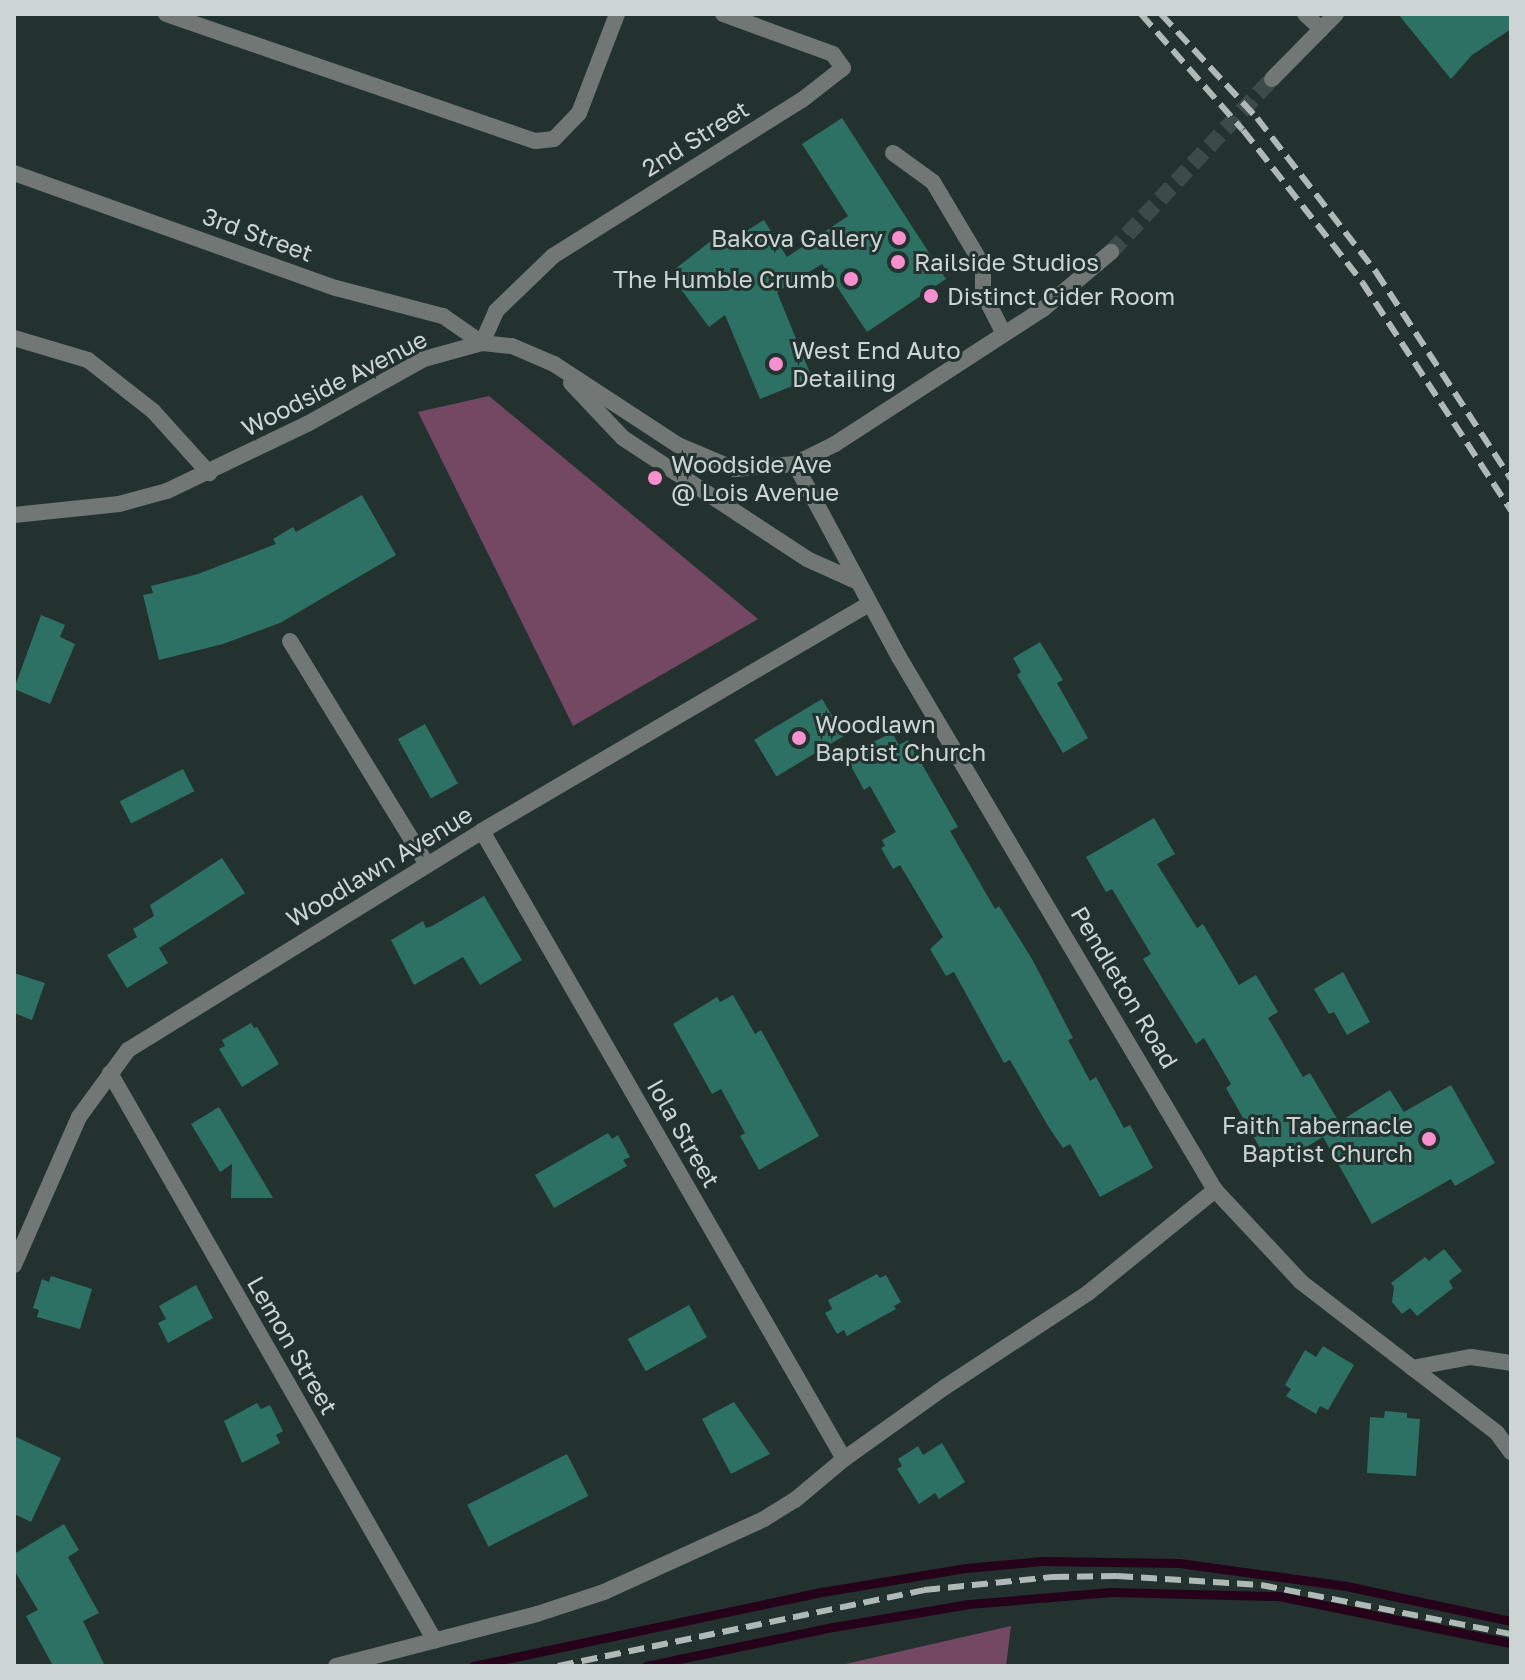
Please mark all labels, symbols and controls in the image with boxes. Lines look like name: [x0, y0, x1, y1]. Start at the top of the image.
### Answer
street label: 2nd Street: [636, 94, 754, 182]
street label: 3rd Street: [199, 201, 317, 267]
place label: Bakova Gallery: [711, 224, 883, 252]
marker: Bakova Gallery: [890, 229, 908, 247]
place label: Railside Studios: [914, 248, 1099, 276]
marker: Railside Studios: [889, 253, 907, 271]
place label: The Humble Crumb: [613, 265, 835, 293]
marker: The Humble Crumb: [842, 270, 860, 288]
place label: Distinct Cider Room: [947, 282, 1175, 310]
marker: Distinct Cider Room: [922, 287, 940, 305]
street label: Woodside Avenue: [236, 324, 432, 442]
place label: West End Auto Detailing: [792, 336, 961, 392]
marker: West End Auto Detailing: [767, 355, 785, 373]
place label: Woodside Ave @ Lois Avenue: [671, 450, 839, 506]
marker: Woodside Ave @ Lois Avenue: [646, 469, 664, 487]
place label: Woodlawn Baptist Church: [815, 710, 986, 766]
marker: Woodlawn Baptist Church: [790, 729, 808, 747]
street label: Woodlawn Avenue: [281, 799, 477, 933]
street label: Pendleton Road: [1065, 901, 1185, 1073]
street label: Iola Street: [641, 1074, 727, 1192]
place label: Faith Tabernacle Baptist Church: [1222, 1111, 1413, 1167]
marker: Faith Tabernacle Baptist Church: [1420, 1130, 1438, 1148]
street label: Lemon Street: [242, 1271, 344, 1419]

